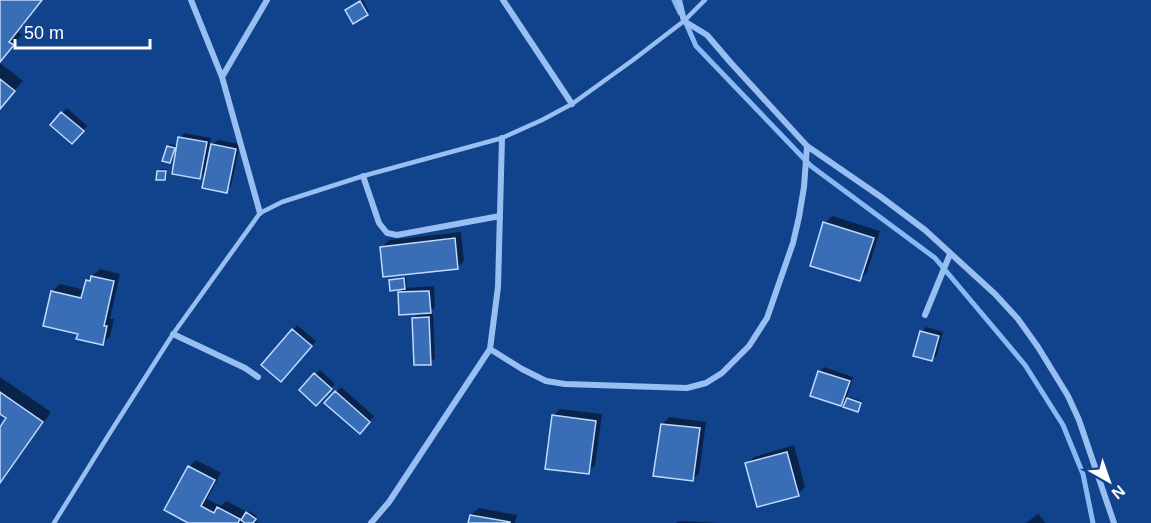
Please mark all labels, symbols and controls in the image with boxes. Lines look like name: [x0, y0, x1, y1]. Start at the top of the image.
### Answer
scale bar: [15, 12, 150, 50]
text: 50 m: [24, 23, 64, 43]
north arrow: [1079, 451, 1139, 511]
text: N: [1108, 482, 1128, 502]

